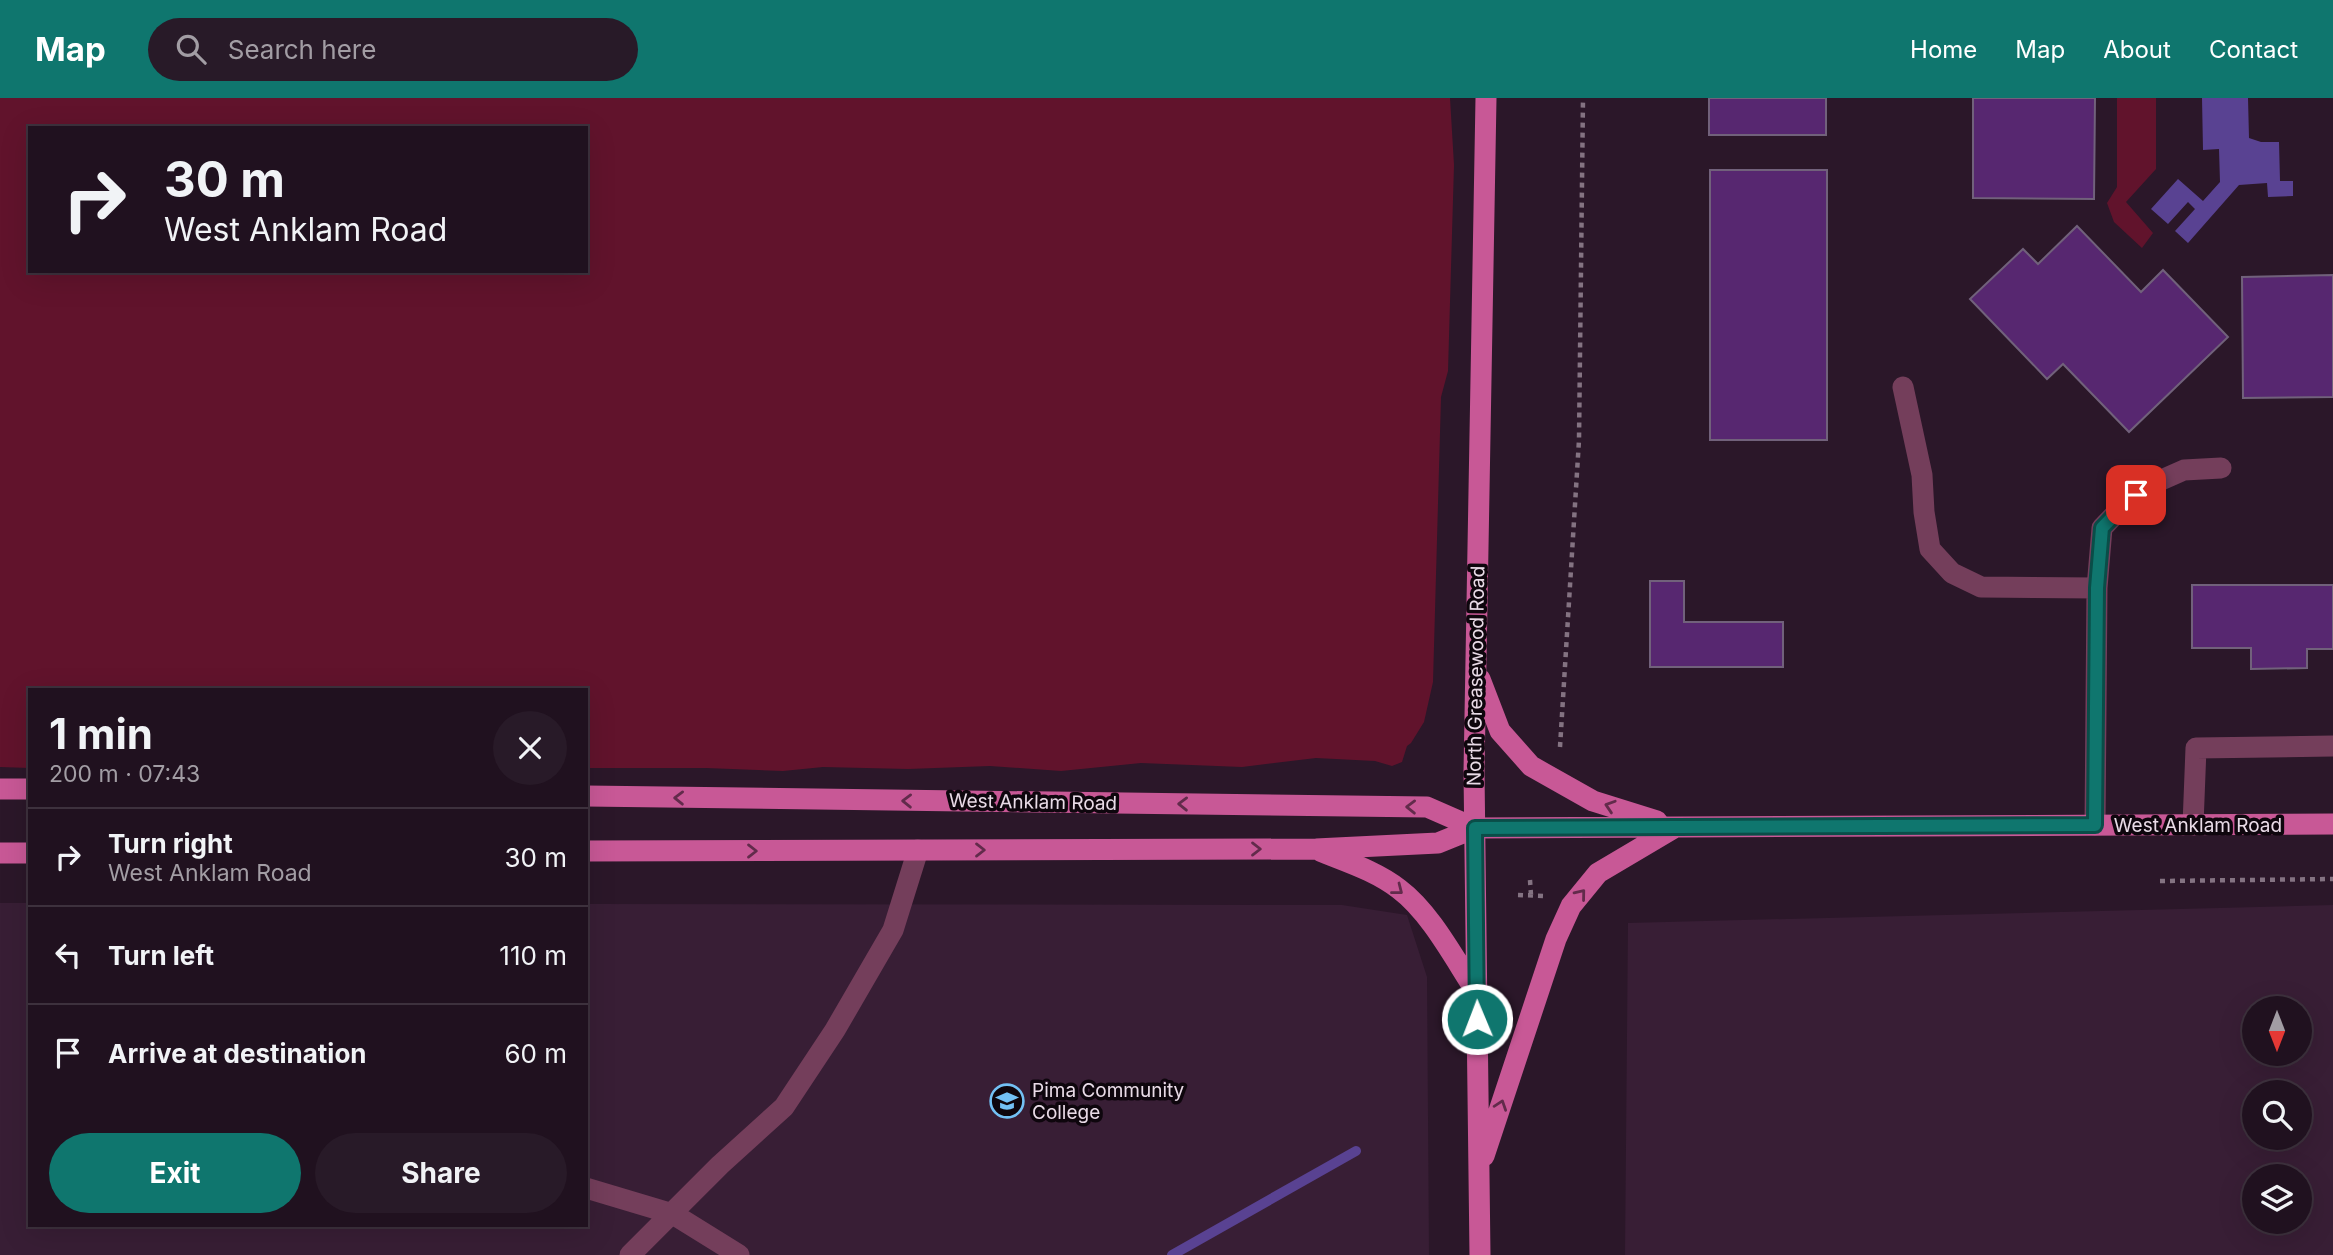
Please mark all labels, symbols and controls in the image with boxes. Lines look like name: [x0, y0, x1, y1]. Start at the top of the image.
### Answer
search box: [148, 18, 638, 81]
text: Map: [35, 29, 106, 69]
icon: search: [172, 30, 210, 68]
text: Search here: [228, 34, 376, 65]
text: Home: [1910, 35, 1977, 64]
text: Map: [2015, 35, 2065, 64]
text: About: [2103, 35, 2171, 64]
text: Contact: [2209, 35, 2298, 64]
text: 30 m: [164, 150, 285, 209]
icon: right: [49, 154, 140, 245]
text: West Anklam Road: [164, 210, 447, 249]
pin: [2106, 465, 2166, 525]
icon: arrive: [2117, 476, 2155, 514]
street label: North Greasewood Road: [1463, 566, 1489, 786]
text: 1 min: [49, 708, 153, 759]
button: close: [493, 711, 567, 785]
text: 200 m · 07:43: [49, 760, 200, 788]
street label: West Anklam Road: [949, 789, 1117, 815]
one-way arrow: [674, 790, 685, 805]
one-way arrow: [901, 793, 912, 808]
one-way arrow: [1178, 796, 1188, 812]
one-way arrow: [1405, 799, 1416, 815]
one-way arrow: [1605, 800, 1617, 814]
street label: West Anklam Road: [2114, 814, 2282, 837]
text: Turn right: [108, 828, 233, 859]
icon: right: [49, 838, 87, 876]
one-way arrow: [1252, 841, 1262, 857]
text: 30 m: [504, 842, 567, 873]
one-way arrow: [975, 842, 986, 858]
one-way arrow: [748, 843, 758, 859]
text: West Anklam Road: [108, 859, 312, 887]
one-way arrow: [1391, 881, 1403, 894]
one-way arrow: [1573, 889, 1586, 901]
icon: left: [49, 936, 87, 974]
text: Turn left: [108, 940, 214, 971]
text: 110 m: [499, 940, 567, 971]
position arrow: [1440, 982, 1514, 1056]
north arrow: [2242, 996, 2312, 1066]
map controls: [2242, 996, 2312, 1234]
icon: arrive: [49, 1034, 87, 1072]
text: Arrive at destination: [108, 1038, 367, 1069]
text: 60 m: [504, 1038, 567, 1069]
place label: Pima Community College: [1032, 1079, 1185, 1124]
button: search: [2242, 1080, 2312, 1150]
school or university icon: Pima Community College: [988, 1082, 1026, 1120]
one-way arrow: [1493, 1100, 1507, 1112]
button: Exit: [49, 1133, 301, 1213]
button: Share: [315, 1133, 567, 1213]
button: layers: [2242, 1164, 2312, 1234]

